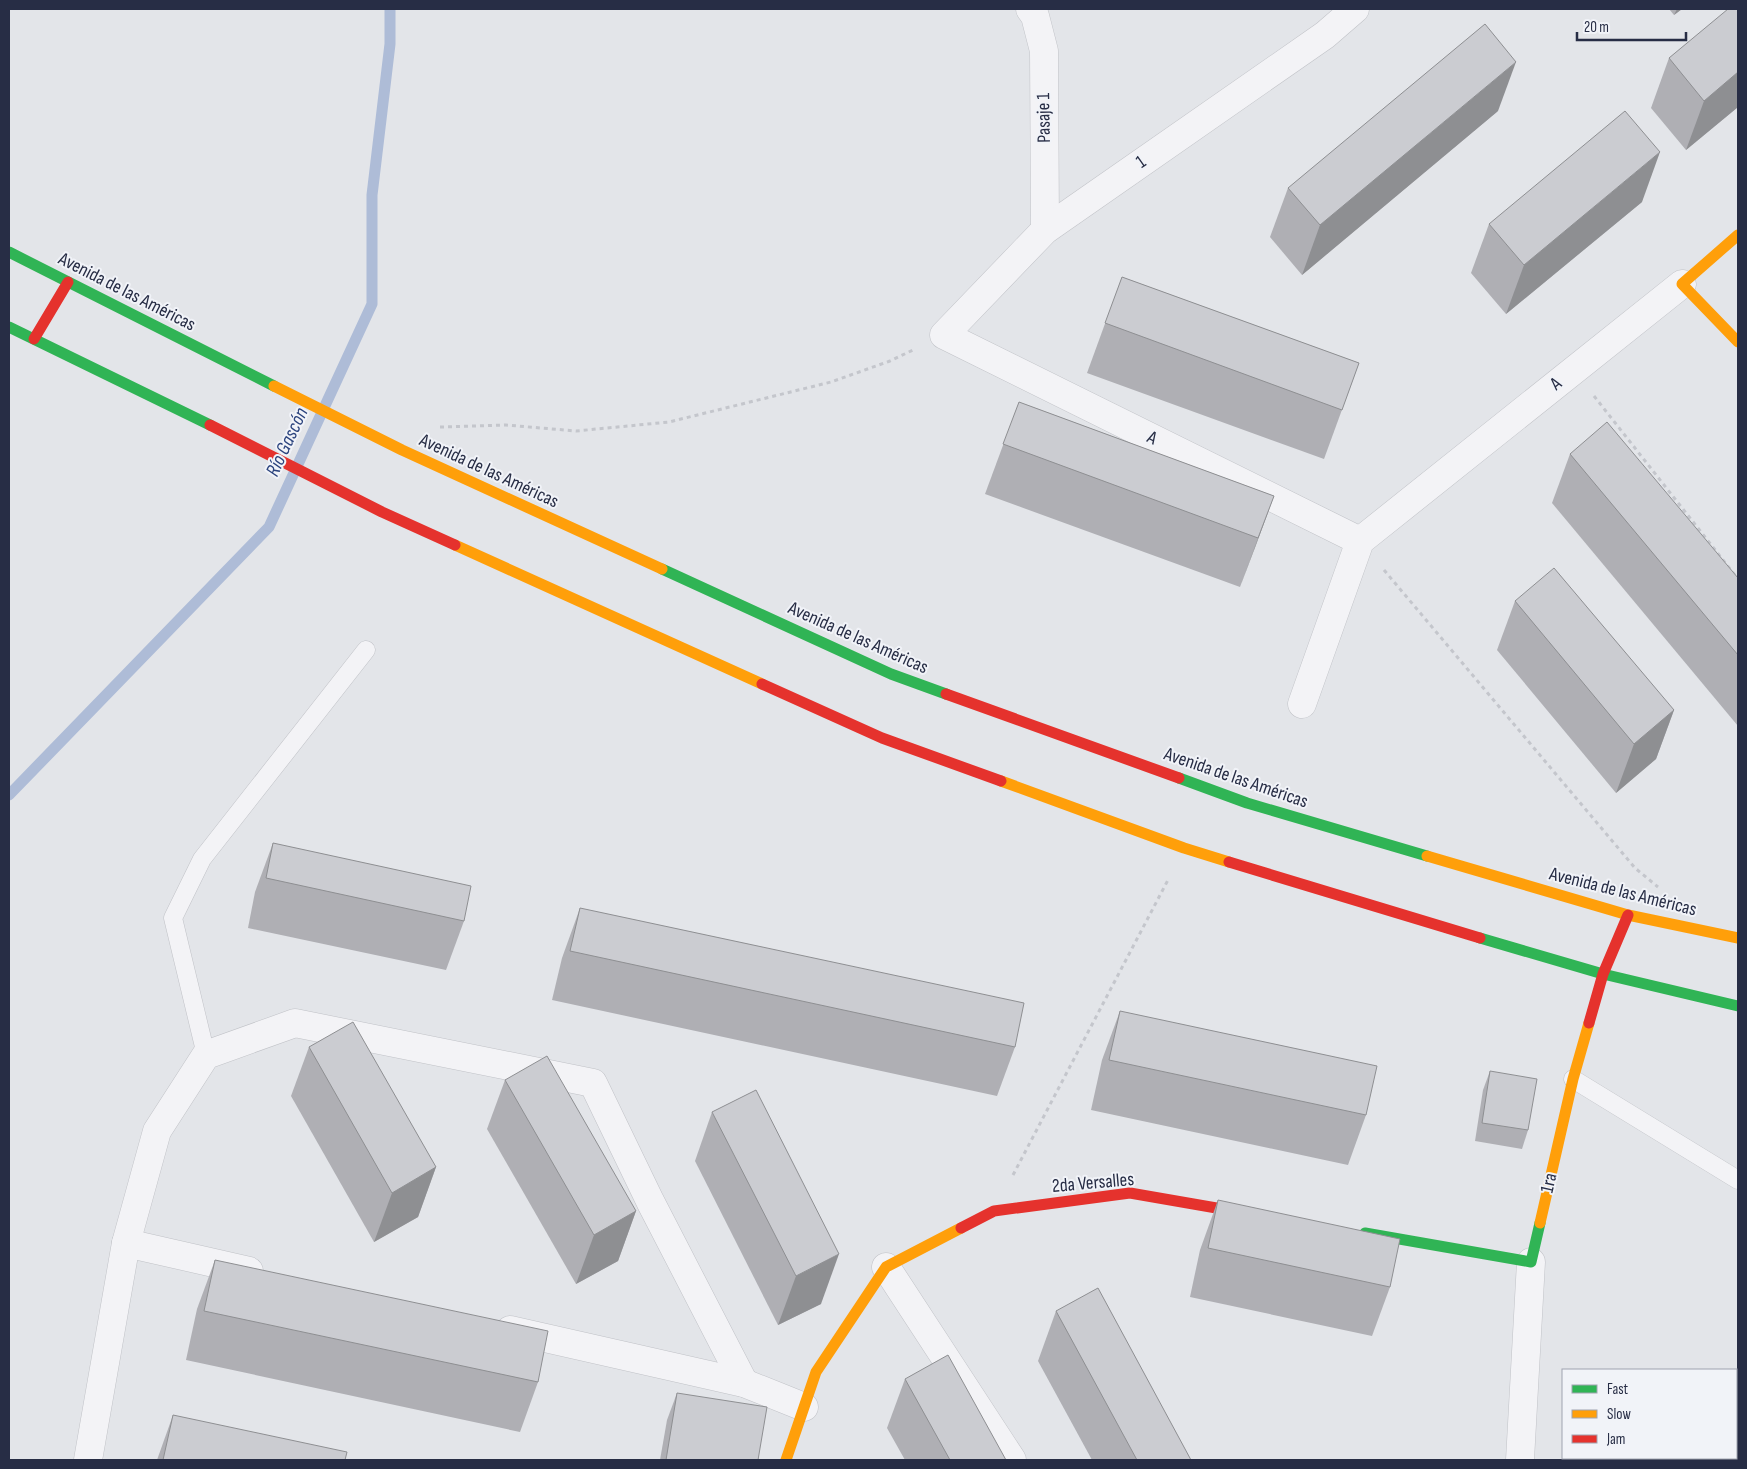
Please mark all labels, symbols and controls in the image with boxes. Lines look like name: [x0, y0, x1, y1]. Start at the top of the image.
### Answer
scale bar: [1577, 10, 1686, 42]
text: 20 m: [1584, 18, 1609, 37]
street label: Pasaje 1: [1032, 93, 1056, 143]
street label: 1: [1132, 150, 1151, 173]
street label: Avenida de las Américas: [54, 247, 200, 337]
street label: A: [1545, 372, 1567, 396]
water label: Río Gascón: [261, 404, 313, 480]
street label: A: [1142, 425, 1161, 450]
street label: Avenida de las Américas: [415, 428, 562, 513]
street label: Avenida de las Américas: [784, 596, 932, 679]
street label: Avenida de las Américas: [1160, 742, 1311, 813]
street label: Avenida de las Américas: [1546, 862, 1699, 921]
street label: 2da Versalles: [1051, 1168, 1135, 1198]
street label: 1ra: [1536, 1171, 1562, 1195]
legend: [1562, 1369, 1737, 1459]
text: Fast: [1607, 1380, 1629, 1399]
text: Slow: [1607, 1405, 1631, 1424]
text: Jam: [1606, 1430, 1625, 1449]

